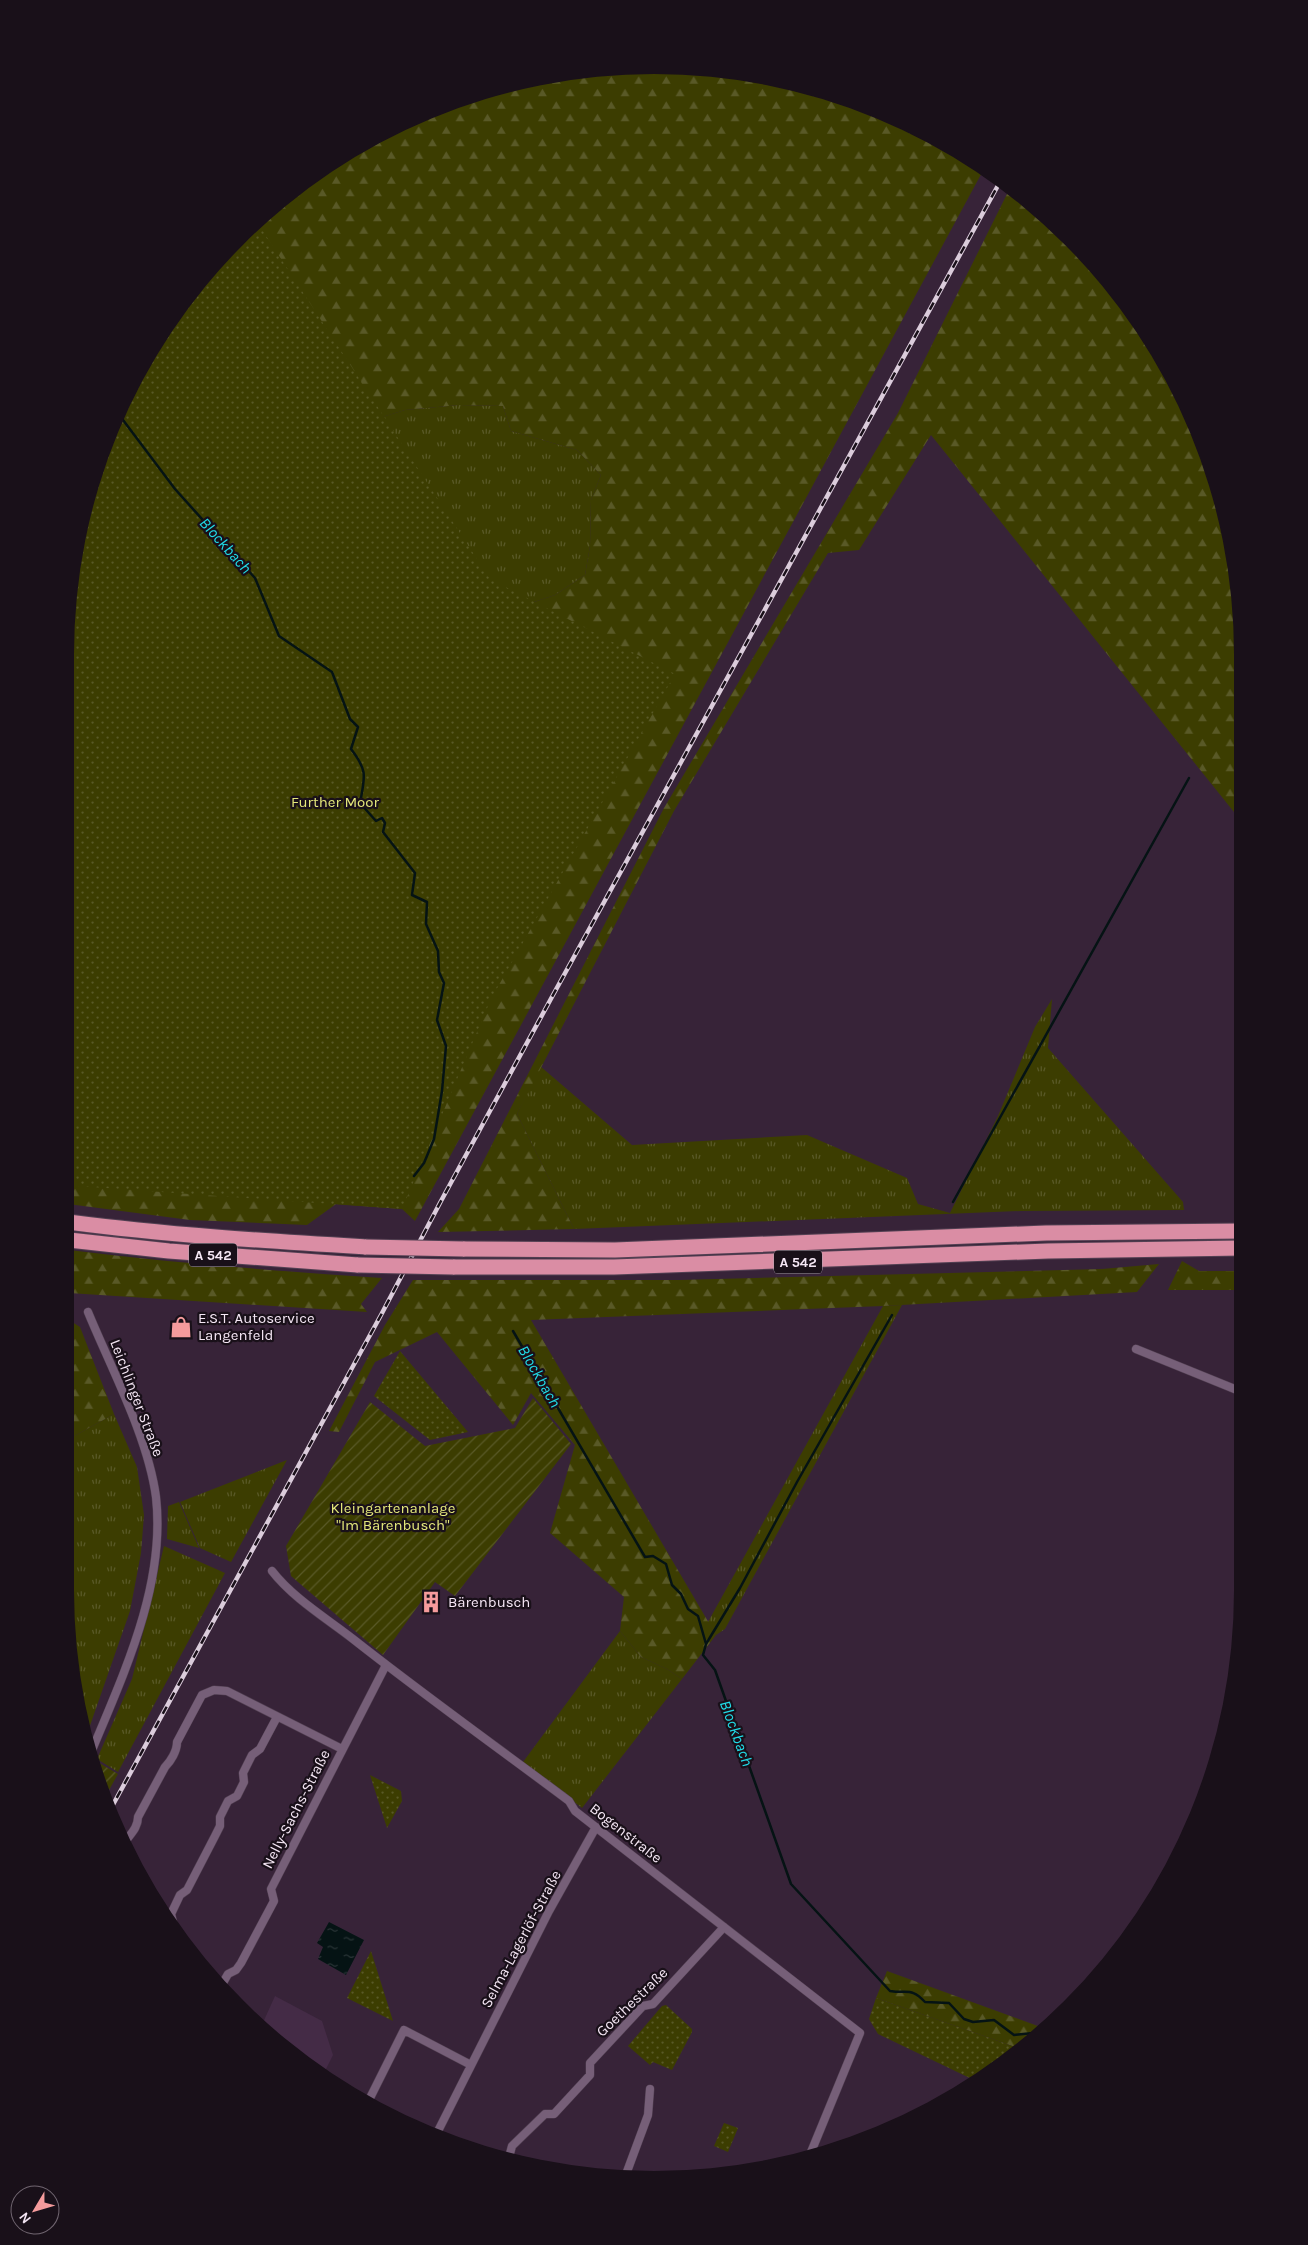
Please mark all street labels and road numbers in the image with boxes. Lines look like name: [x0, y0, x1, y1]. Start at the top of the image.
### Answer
road number: A 542: [189, 1244, 237, 1266]
road number: A 542: [774, 1250, 822, 1274]
street label: Leichlinger Straße: [106, 1337, 168, 1459]
street label: Nelly-Sachs-Straße: [258, 1747, 334, 1871]
street label: Bogenstraße: [586, 1799, 666, 1867]
street label: Selma-Lagerlöf-Straße: [477, 1867, 565, 2011]
street label: Goethestraße: [593, 1964, 671, 2040]

